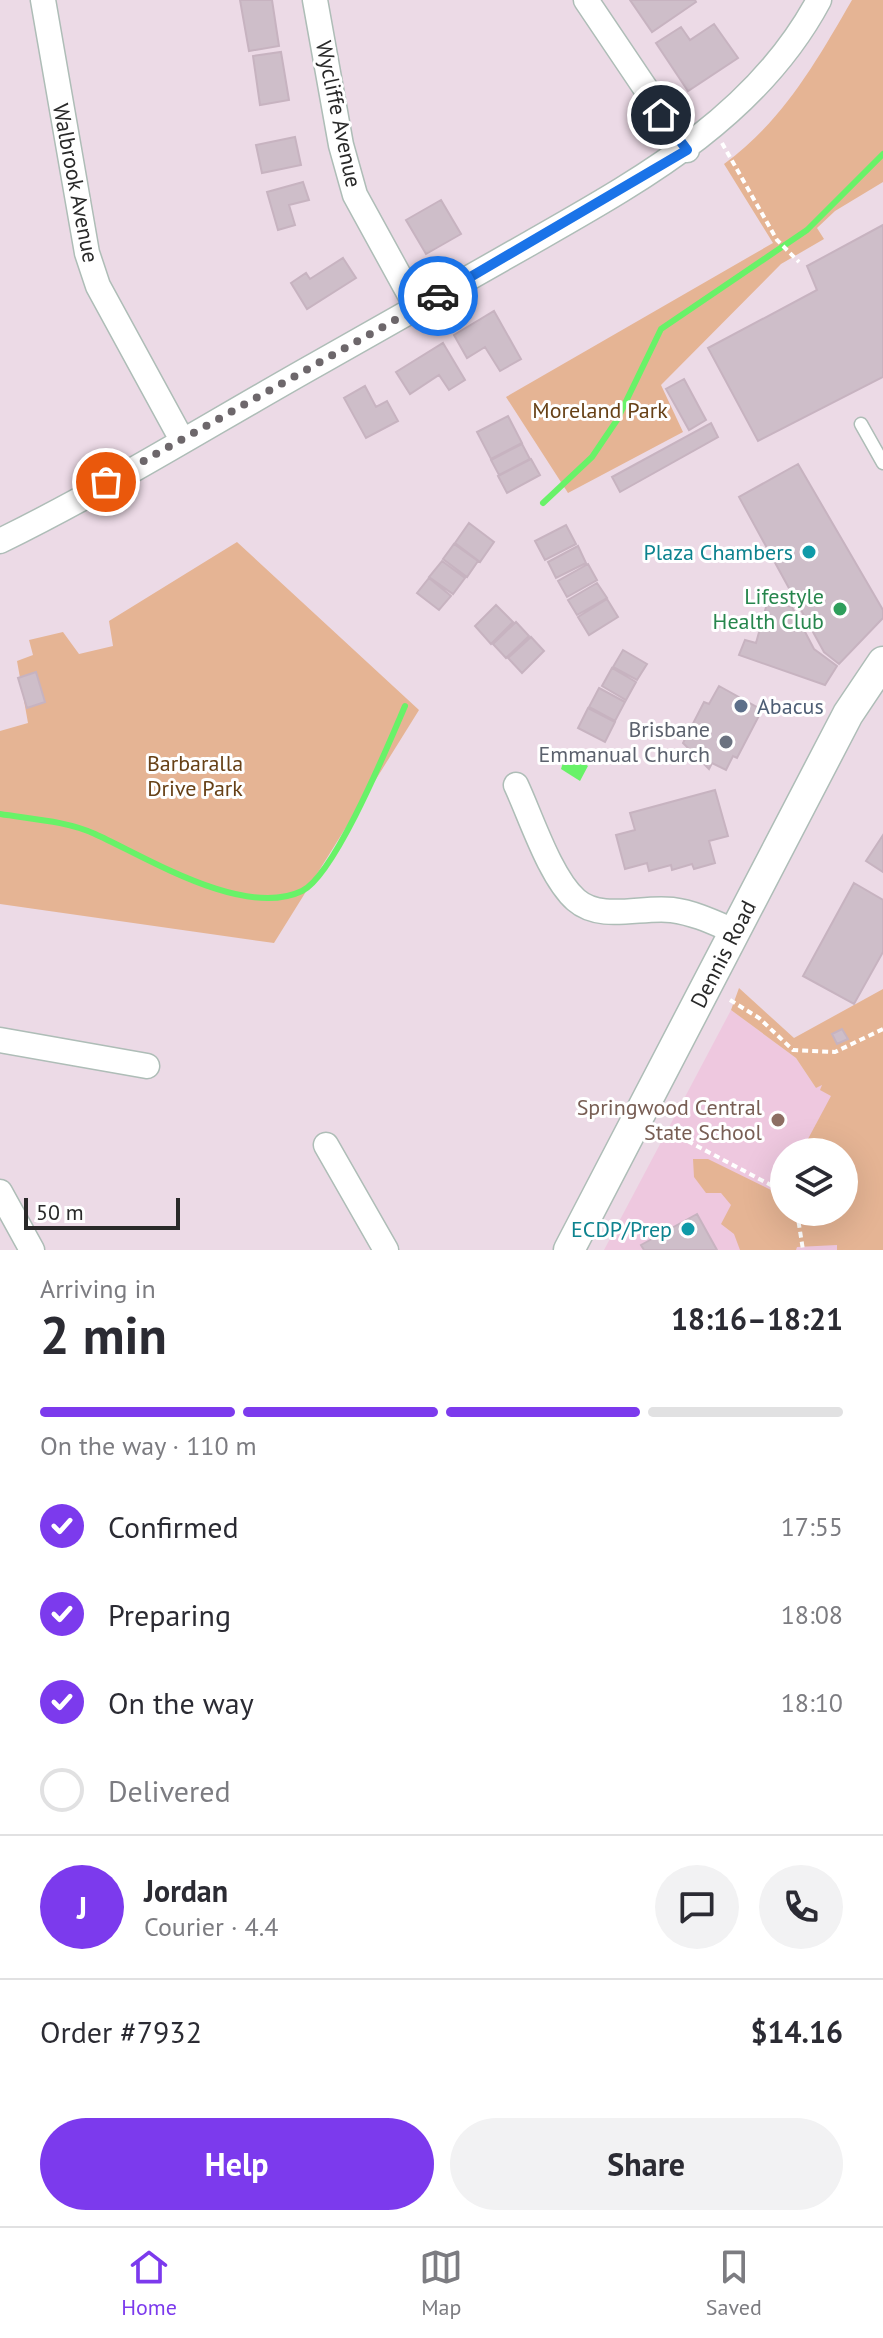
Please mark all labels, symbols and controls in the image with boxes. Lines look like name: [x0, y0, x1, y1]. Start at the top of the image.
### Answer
street label: Wycliffe Avenue: [310, 38, 368, 190]
pin: [627, 81, 695, 149]
icon: home: [639, 93, 683, 137]
street label: Walbrook Avenue: [47, 101, 105, 265]
courier: [398, 256, 478, 336]
icon: car: [416, 274, 460, 318]
park label: Moreland Park: [532, 396, 668, 424]
pin: [72, 448, 140, 516]
icon: bag: [84, 460, 128, 504]
place label: Plaza Chambers: [644, 538, 793, 566]
marker: Plaza Chambers: [800, 543, 818, 561]
place label: Lifestyle Health Club: [713, 582, 824, 635]
marker: Lifestyle Health Club: [831, 600, 849, 618]
place label: Abacus: [757, 692, 824, 720]
marker: Abacus: [732, 697, 750, 715]
place label: Brisbane Emmanual Church: [539, 715, 710, 768]
marker: Brisbane Emmanual Church: [717, 733, 735, 751]
park label: Barbaralla Drive Park: [147, 749, 243, 802]
street label: Dennis Road: [684, 895, 762, 1013]
place label: Springwood Central State School: [577, 1093, 763, 1146]
marker: Springwood Central State School: [769, 1111, 787, 1129]
map controls: [770, 1138, 858, 1226]
button: layers: [770, 1138, 858, 1226]
scale bar: [24, 1194, 180, 1230]
text: 50 m: [36, 1198, 84, 1226]
place label: ECDP/Prep: [571, 1215, 672, 1243]
marker: ECDP/Prep: [679, 1220, 697, 1238]
text: Arriving in: [40, 1272, 156, 1305]
text: 18:16–18:21: [671, 1299, 843, 1338]
text: 2 min: [40, 1301, 167, 1368]
text: On the way · 110 m: [40, 1429, 257, 1462]
icon: check: [40, 1504, 84, 1548]
text: Confirmed: [108, 1507, 239, 1546]
text: 17:55: [781, 1510, 843, 1543]
icon: check: [40, 1592, 84, 1636]
text: Preparing: [108, 1595, 231, 1634]
text: 18:08: [781, 1598, 843, 1631]
icon: check: [40, 1680, 84, 1724]
text: On the way: [108, 1683, 254, 1722]
text: 18:10: [781, 1686, 843, 1719]
text: Delivered: [108, 1771, 231, 1810]
button: chat: [655, 1865, 739, 1949]
button: phone: [759, 1865, 843, 1949]
text: Jordan: [144, 1871, 228, 1910]
text: J: [77, 1888, 87, 1927]
text: Courier · 4.4: [144, 1910, 278, 1943]
text: Order #7932: [40, 2012, 202, 2051]
text: $14.16: [751, 2012, 843, 2051]
button: Help: [40, 2118, 434, 2210]
button: Share: [450, 2118, 843, 2210]
tab: Home: [121, 2245, 177, 2321]
tab: Map: [419, 2245, 463, 2321]
tab: Saved: [706, 2245, 762, 2321]

